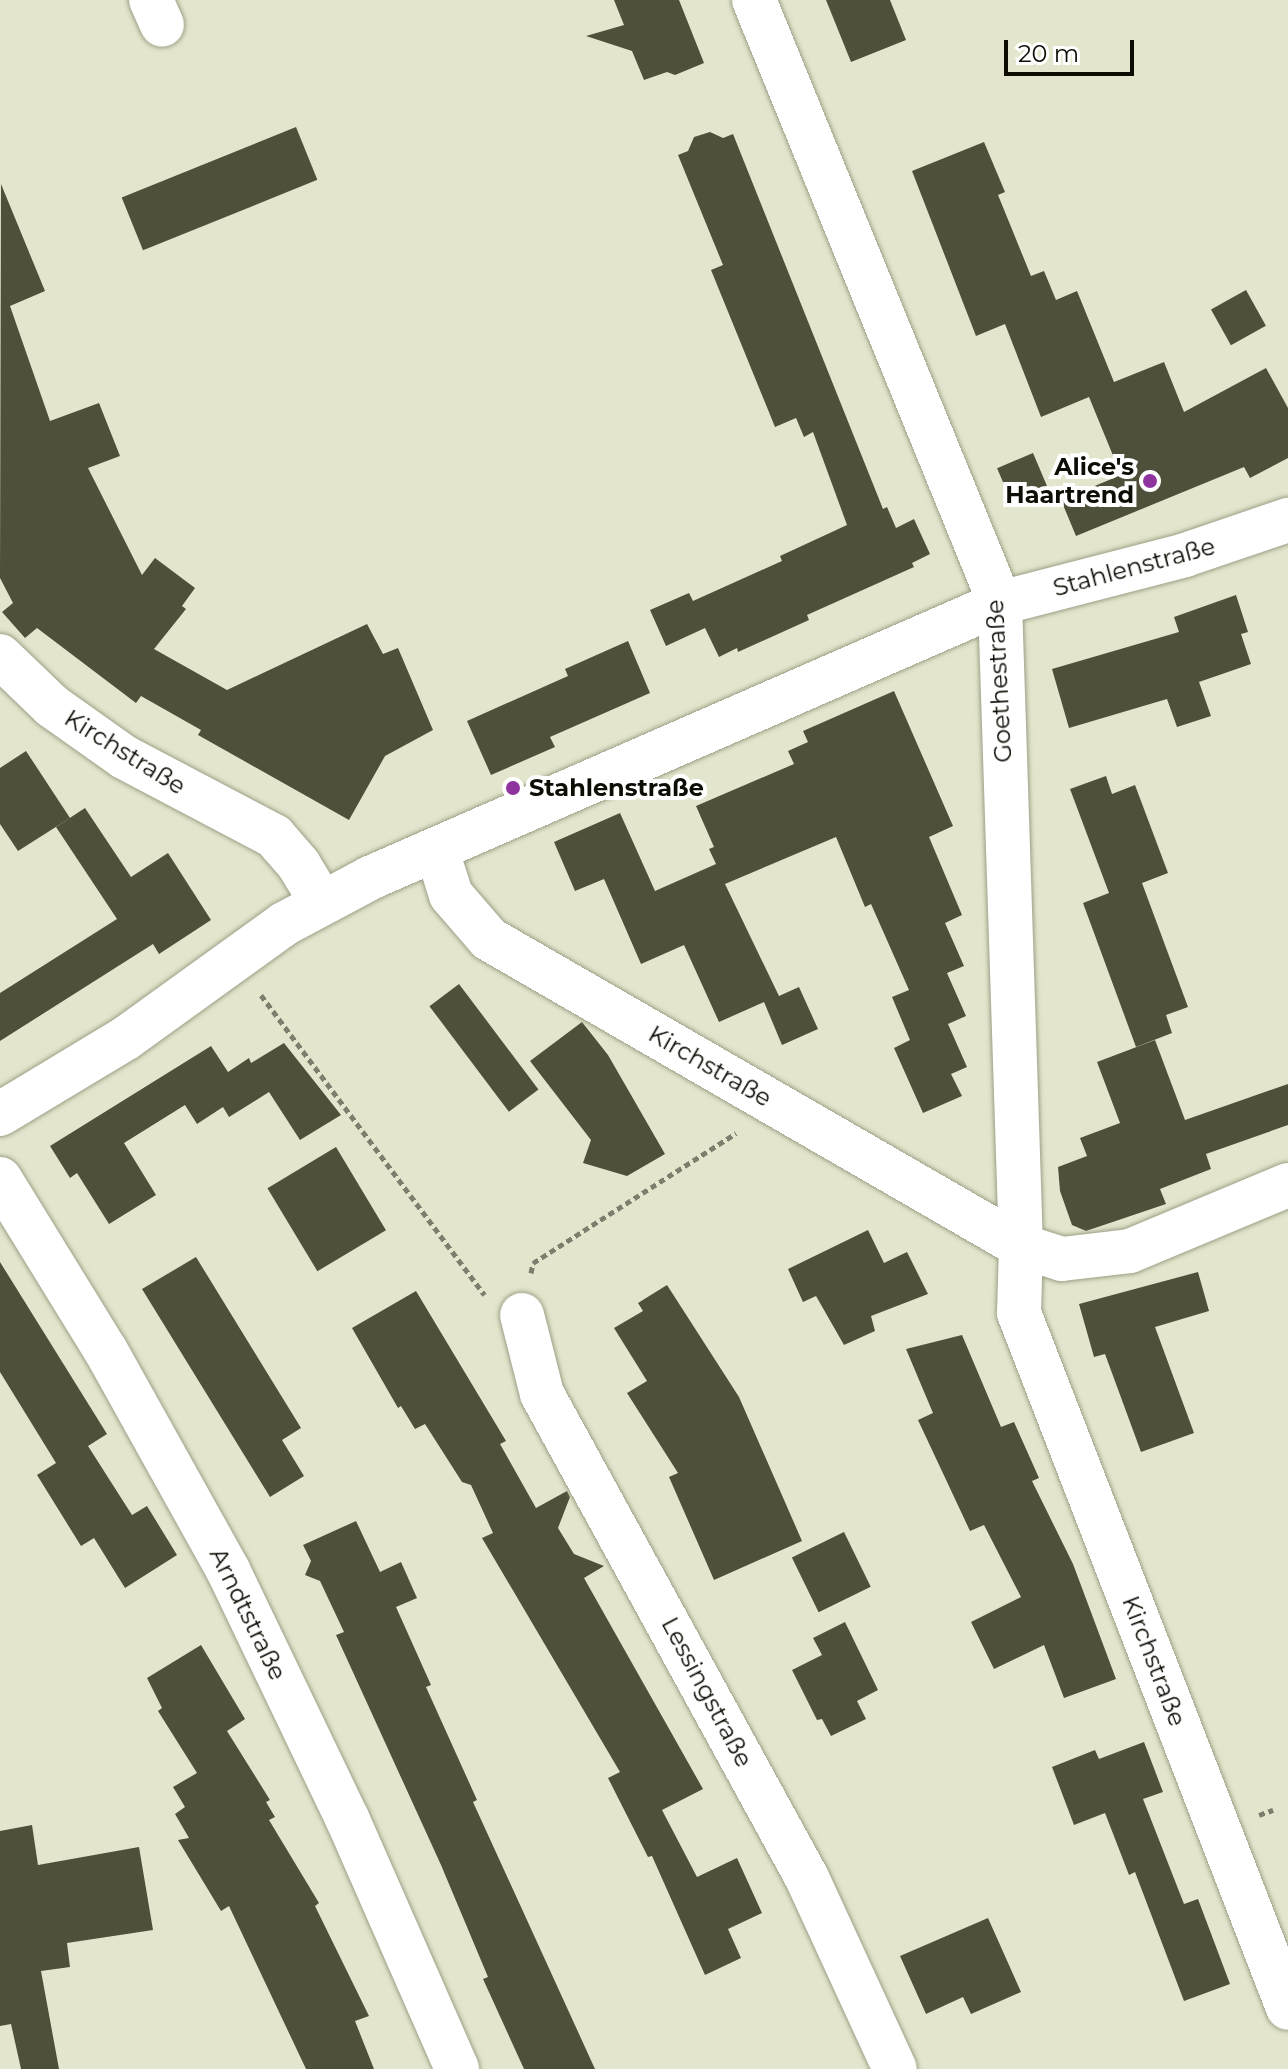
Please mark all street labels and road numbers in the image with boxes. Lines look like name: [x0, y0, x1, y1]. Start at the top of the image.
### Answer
street label: Stahlenstraße: [1050, 532, 1218, 602]
street label: Goethestraße: [980, 599, 1018, 763]
street label: Kirchstraße: [59, 703, 191, 801]
street label: Kirchstraße: [643, 1019, 777, 1113]
street label: Arndtstraße: [204, 1543, 292, 1685]
street label: Kirchstraße: [1116, 1592, 1192, 1730]
street label: Lessingstraße: [655, 1612, 759, 1772]

